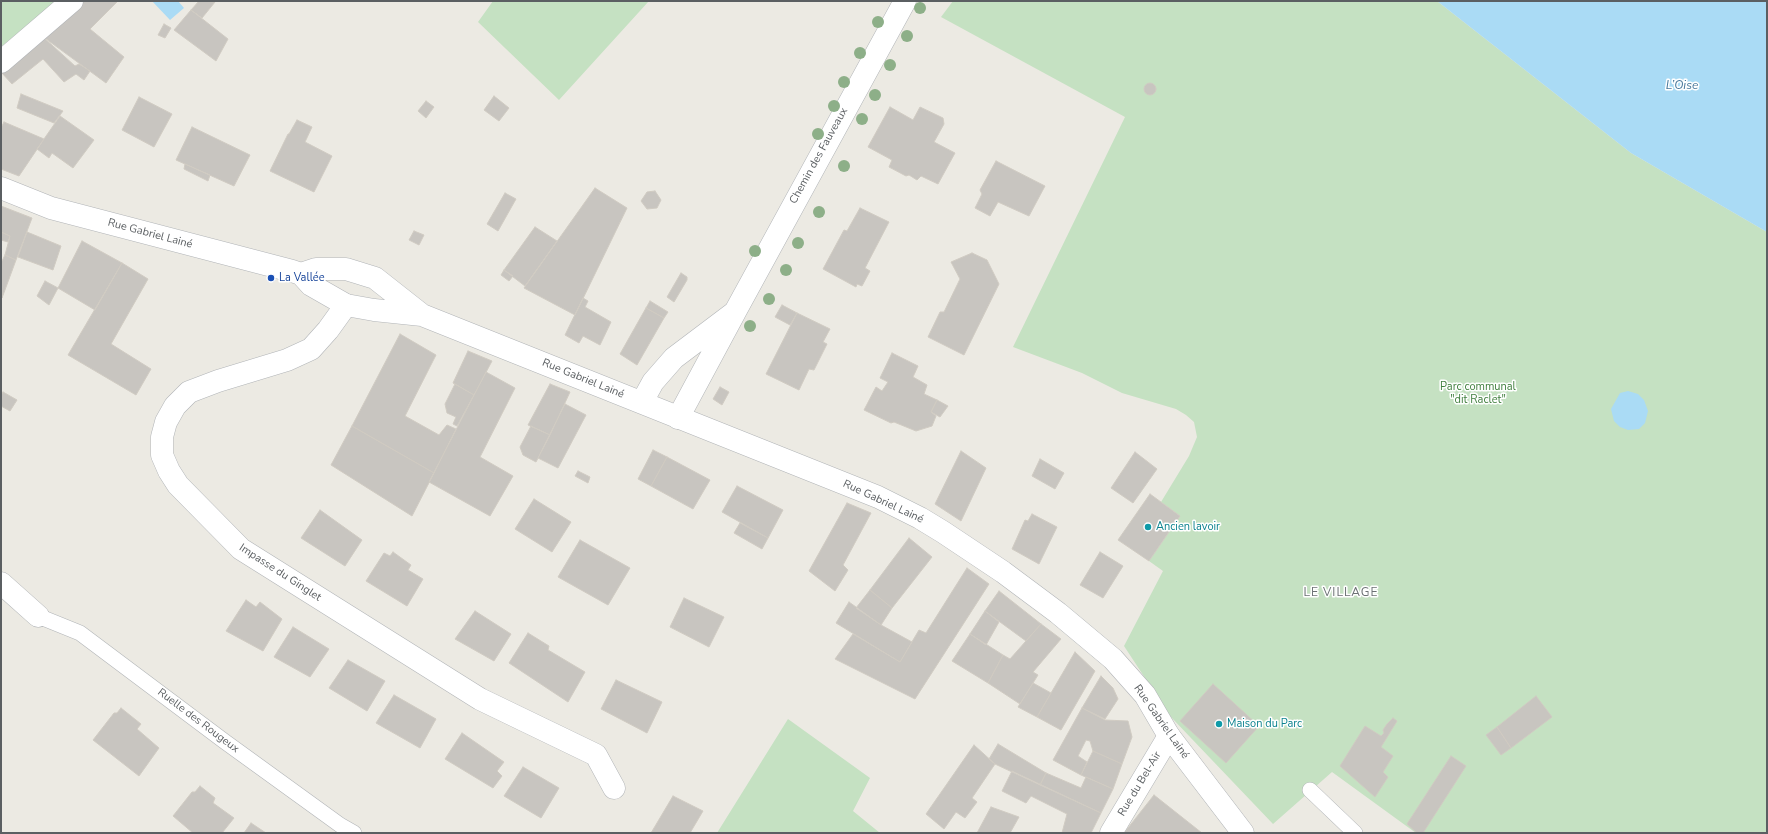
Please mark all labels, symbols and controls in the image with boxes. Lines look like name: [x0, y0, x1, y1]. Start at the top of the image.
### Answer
water label: L’Oise: [1666, 79, 1698, 93]
street label: Chemin des Fauveaux: [787, 106, 851, 206]
street label: Rue Gabriel Lainé: [106, 216, 194, 252]
place label: La Vallée: [279, 271, 325, 285]
marker: La Vallée: [266, 273, 276, 283]
street label: Rue Gabriel Lainé: [540, 357, 626, 401]
park label: Parc communal "dit Raclet": [1440, 380, 1516, 406]
street label: Rue Gabriel Lainé: [841, 478, 925, 526]
place label: Ancien lavoir: [1156, 520, 1220, 534]
marker: Ancien lavoir: [1143, 522, 1153, 532]
street label: Impasse du Ginglet: [236, 542, 324, 604]
district label: LE VILLAGE: [1303, 586, 1379, 600]
street label: Rue Gabriel Lainé: [1131, 682, 1191, 762]
street label: Ruelle des Rougeux: [155, 686, 241, 756]
place label: Maison du Parc: [1227, 717, 1302, 731]
marker: Maison du Parc: [1214, 719, 1224, 729]
street label: Rue du Bel-Air: [1116, 749, 1164, 819]

